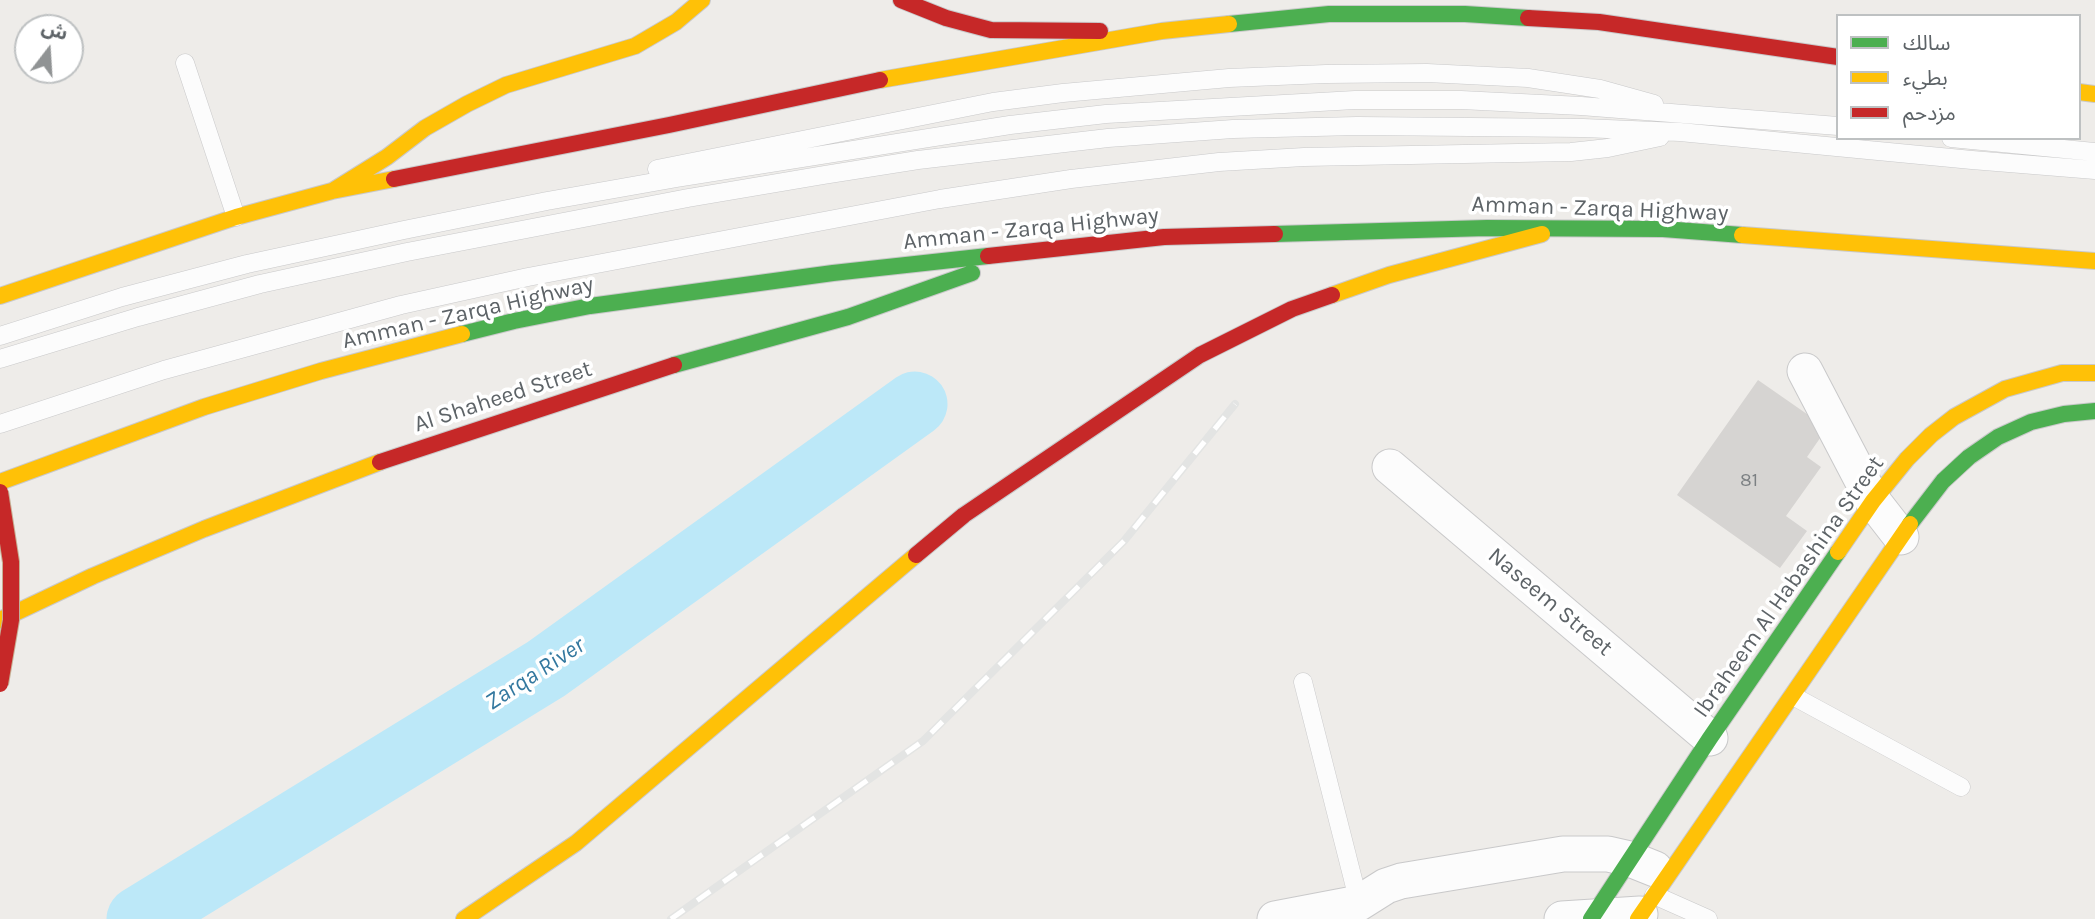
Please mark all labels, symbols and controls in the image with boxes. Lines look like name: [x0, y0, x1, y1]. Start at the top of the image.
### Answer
north arrow: [14, 14, 84, 84]
legend: [1836, 14, 2081, 140]
text: ش: [39, 17, 70, 45]
text: سالك: [1903, 31, 1950, 55]
text: بطيء: [1903, 66, 1948, 90]
text: مزدحم: [1903, 101, 1956, 125]
street label: Amman - Zarqa Highway: [1471, 191, 1729, 227]
street label: Amman - Zarqa Highway: [902, 202, 1160, 256]
street label: Amman - Zarqa Highway: [340, 271, 596, 355]
street label: Al Shaheed Street: [411, 355, 595, 439]
street label: Ibraheem Al Habashina Street: [1688, 451, 1890, 723]
house number: 81: [1740, 470, 1758, 492]
street label: Naseem Street: [1482, 542, 1618, 662]
water label: Zarqa River: [480, 631, 590, 717]

